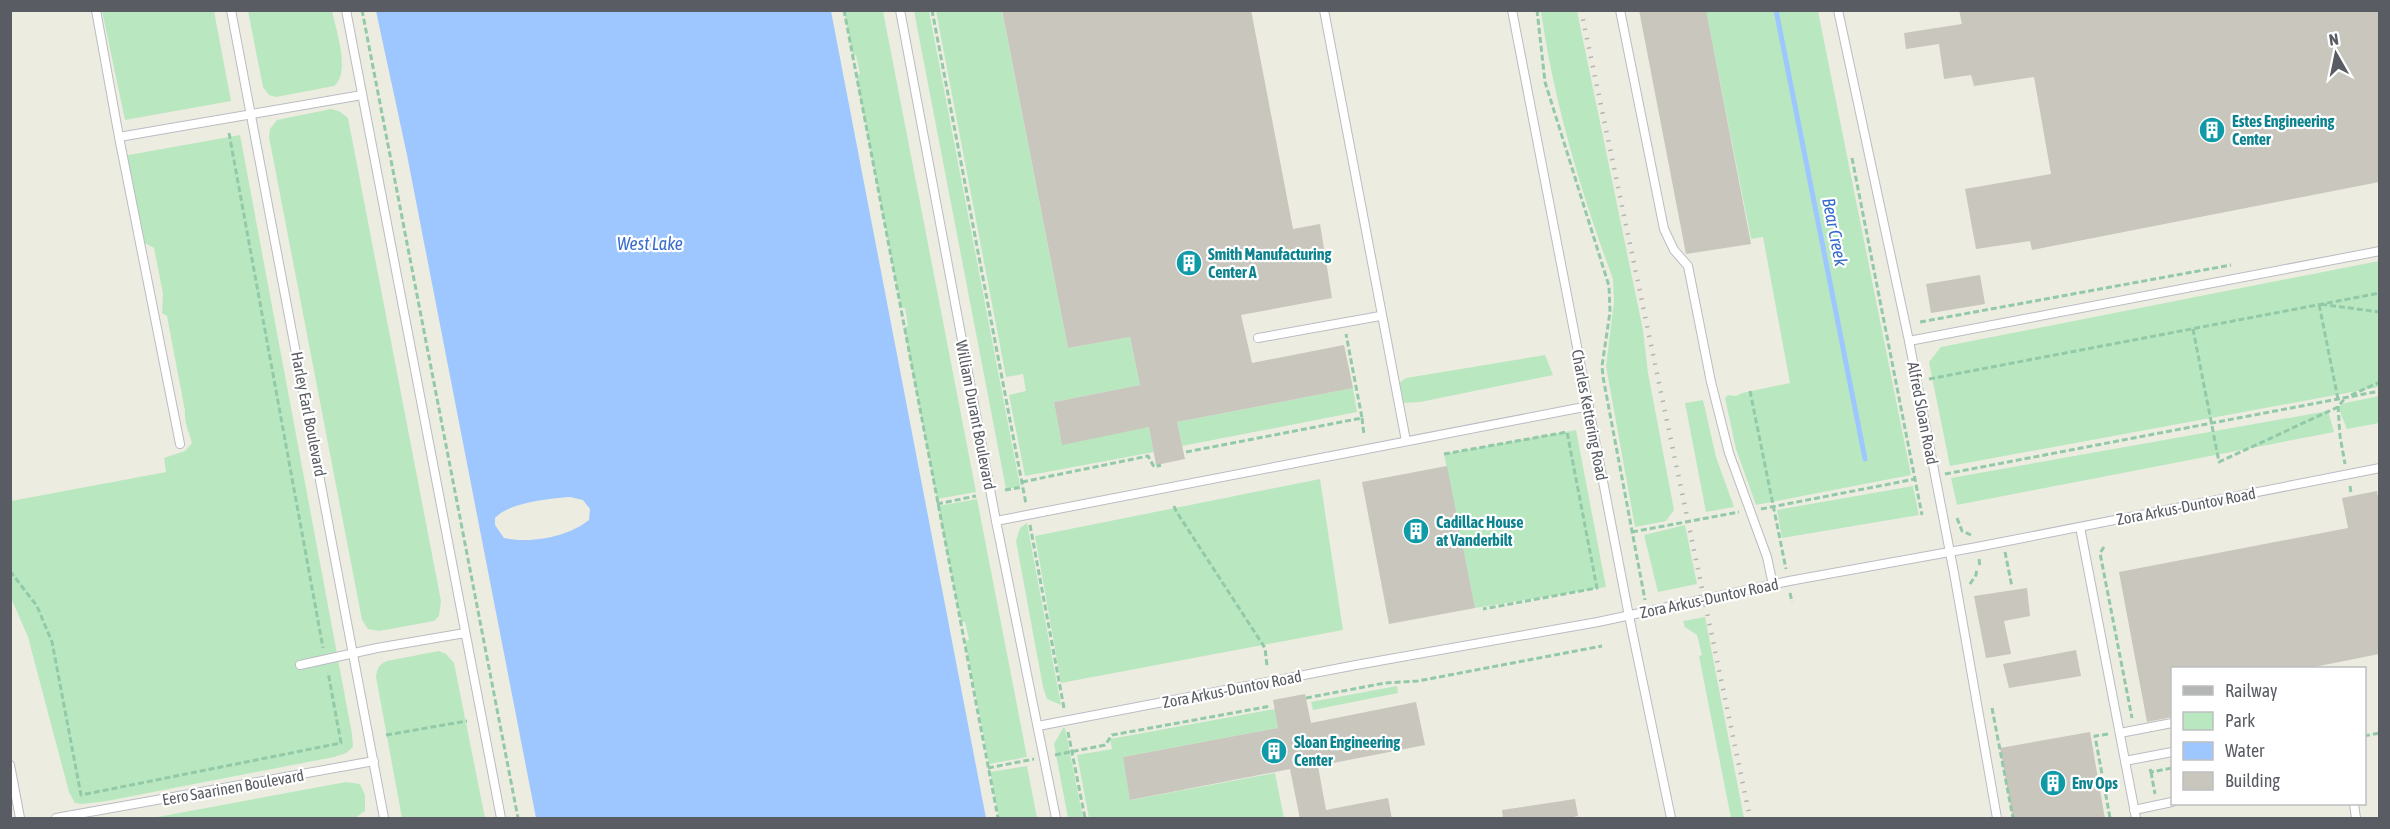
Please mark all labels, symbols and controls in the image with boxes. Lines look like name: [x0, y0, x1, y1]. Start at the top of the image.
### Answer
north arrow: [2306, 24, 2366, 84]
text: N: [2328, 30, 2340, 49]
place label: Estes Engineering Center: [2232, 112, 2335, 148]
building icon: Estes Engineering Center: [2197, 115, 2227, 145]
water label: Bear Creek: [1818, 196, 1852, 269]
water label: West Lake: [617, 233, 683, 254]
place label: Smith Manufacturing Center A: [1208, 245, 1331, 281]
building icon: Smith Manufacturing Center A: [1174, 248, 1204, 278]
street label: William Durant Boulevard: [953, 339, 999, 491]
street label: Charles Kettering Road: [1567, 348, 1612, 482]
street label: Harley Earl Boulevard: [287, 350, 330, 478]
street label: Alfred Sloan Road: [1904, 360, 1942, 466]
street label: Zora Arkus-Duntov Road: [2115, 484, 2257, 528]
place label: Cadillac House at Vanderbilt: [1436, 513, 1523, 549]
building icon: Cadillac House at Vanderbilt: [1401, 516, 1431, 546]
street label: Zora Arkus-Duntov Road: [1638, 575, 1780, 621]
street label: Zora Arkus-Duntov Road: [1161, 667, 1303, 711]
legend: [2171, 667, 2366, 805]
text: Railway: [2225, 680, 2277, 701]
text: Park: [2225, 710, 2255, 731]
place label: Sloan Engineering Center: [1294, 733, 1400, 769]
building icon: Sloan Engineering Center: [1259, 736, 1289, 766]
text: Water: [2225, 740, 2265, 761]
street label: Eero Saarinen Boulevard: [161, 766, 305, 808]
building icon: Env Ops: [2038, 768, 2068, 798]
text: Building: [2225, 770, 2280, 791]
place label: Env Ops: [2072, 774, 2118, 792]

